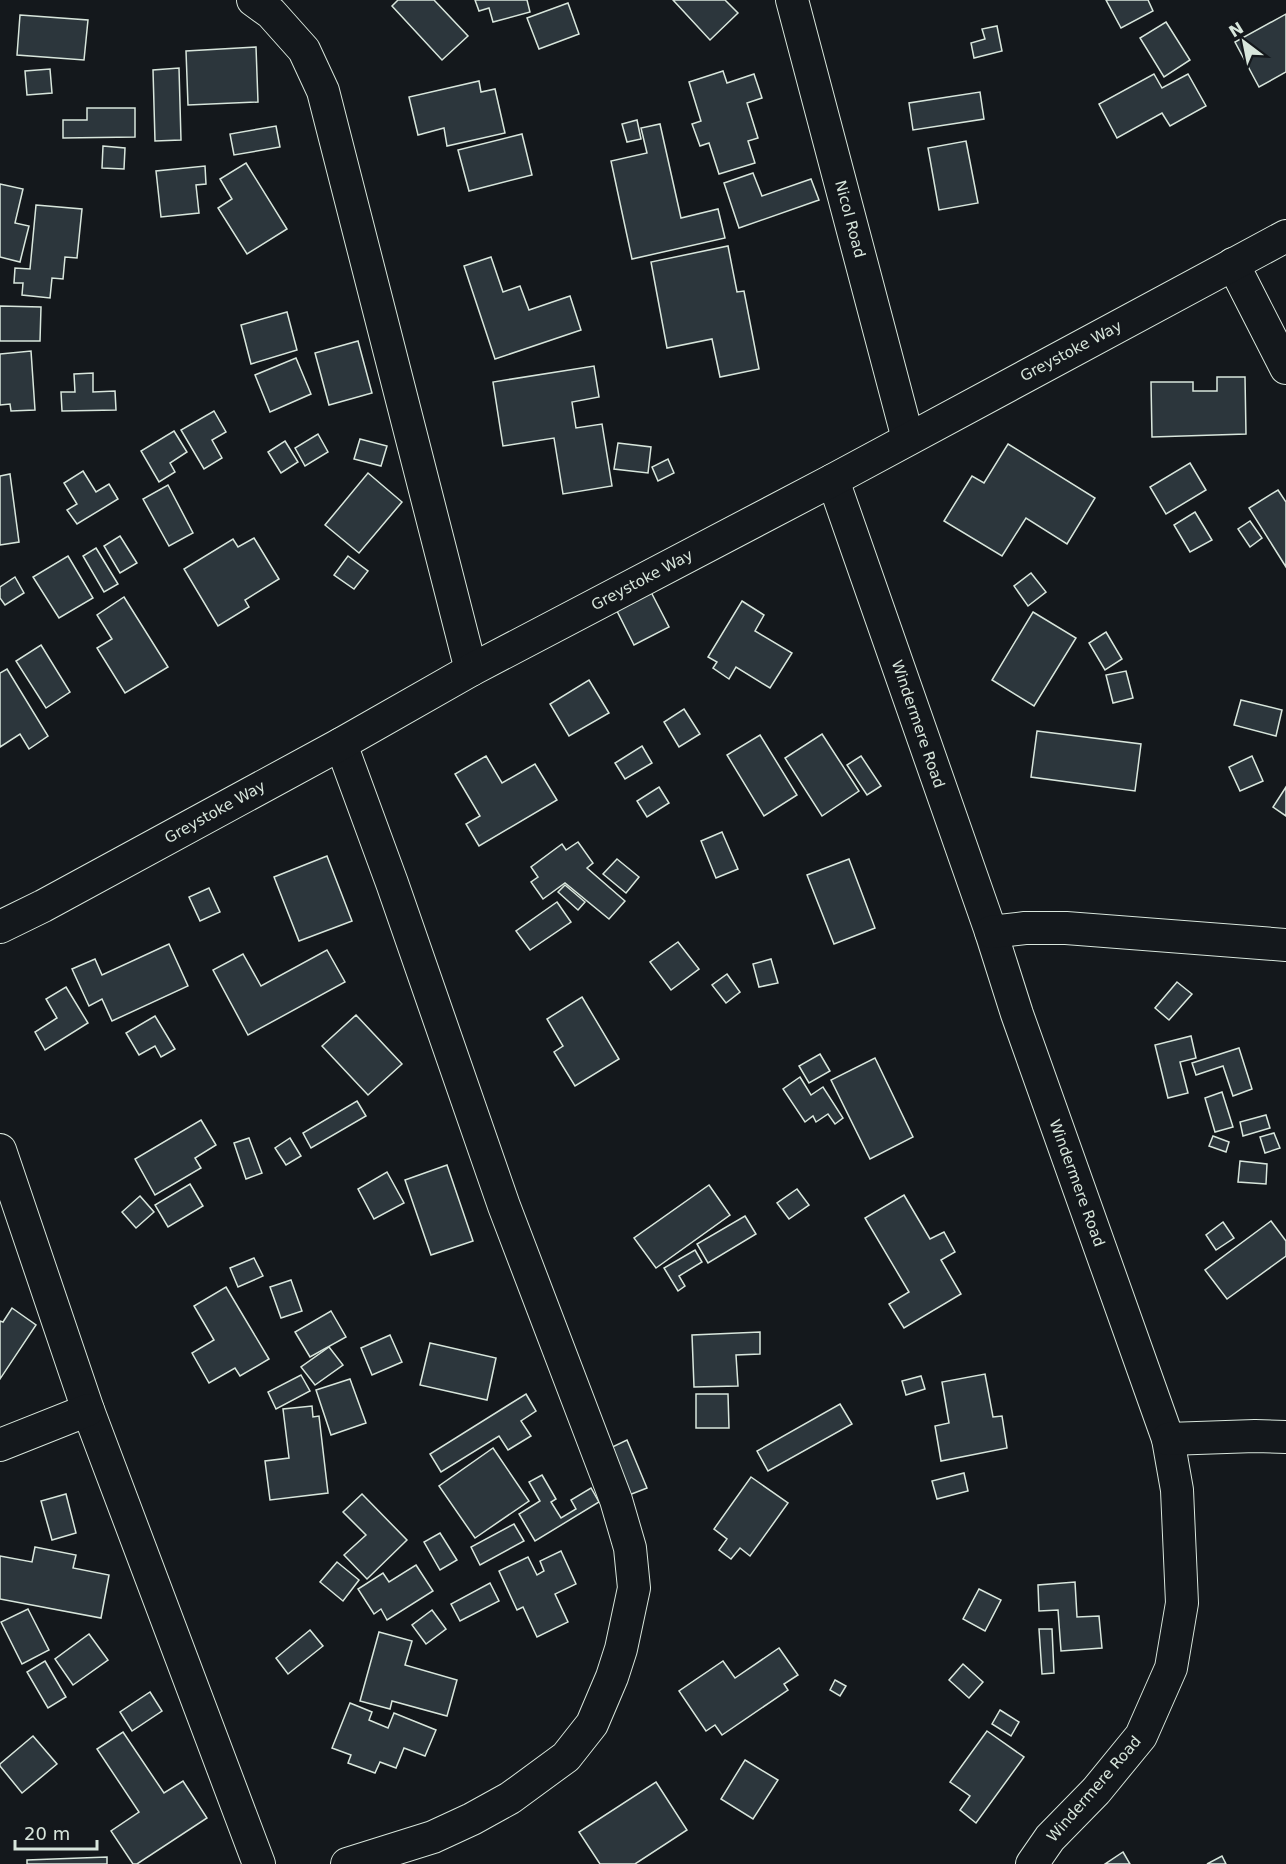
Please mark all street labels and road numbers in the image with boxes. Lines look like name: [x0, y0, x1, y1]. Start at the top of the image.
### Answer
street label: Nicol Road: [831, 178, 869, 260]
street label: Greystoke Way: [1017, 317, 1125, 385]
street label: Greystoke Way: [588, 546, 696, 614]
street label: Windermere Road: [888, 658, 948, 790]
street label: Greystoke Way: [161, 777, 269, 847]
street label: Windermere Road: [1046, 1117, 1108, 1249]
street label: Windermere Road: [1043, 1732, 1145, 1846]

